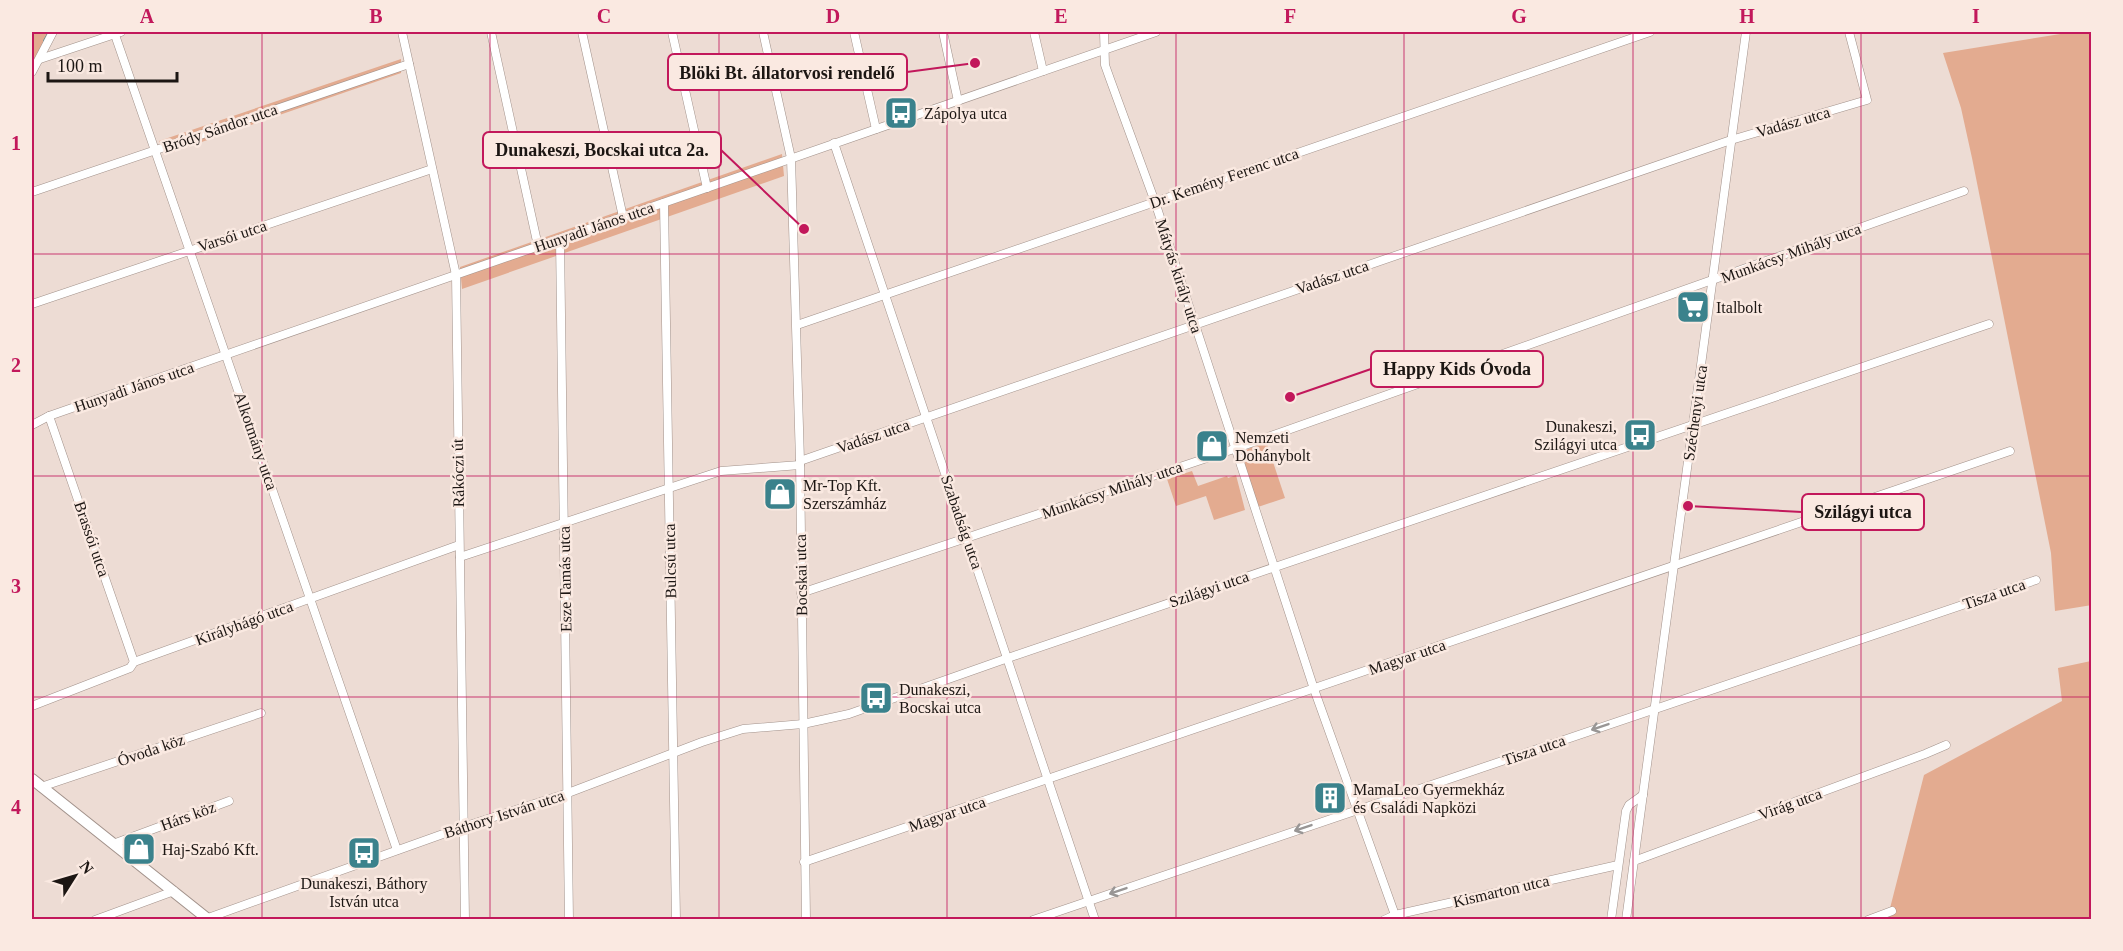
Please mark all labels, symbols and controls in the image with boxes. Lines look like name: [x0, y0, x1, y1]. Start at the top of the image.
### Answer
text: A: [140, 5, 155, 27]
text: B: [369, 5, 383, 27]
text: C: [597, 5, 611, 27]
text: D: [826, 5, 840, 27]
text: E: [1054, 5, 1068, 27]
text: F: [1284, 5, 1296, 27]
text: G: [1511, 5, 1527, 27]
text: H: [1739, 5, 1755, 27]
text: I: [1972, 5, 1980, 27]
scale bar: [48, 45, 177, 83]
callout: Blöki Bt. állatorvosi rendelő: [668, 54, 907, 90]
text: 100 m: [57, 56, 103, 76]
text: Blöki Bt. állatorvosi rendelő: [679, 63, 895, 83]
bus stop icon: Zápolya utca: [883, 95, 919, 131]
street label: Bródy Sándor utca: [161, 100, 280, 157]
street label: Vadász utca: [1754, 103, 1832, 141]
place label: Zápolya utca: [924, 105, 1007, 123]
text: 1: [11, 132, 21, 154]
callout: Dunakeszi, Bocskai utca 2a.: [483, 132, 721, 168]
text: Dunakeszi, Bocskai utca 2a.: [495, 140, 709, 160]
street label: Dr. Kemény Ferenc utca: [1147, 145, 1301, 212]
street label: Hunyadi János utca: [532, 199, 656, 256]
street label: Varsói utca: [195, 217, 269, 255]
street label: Mátyás király utca: [1152, 217, 1205, 336]
street label: Munkácsy Mihály utca: [1719, 220, 1864, 287]
street label: Vadász utca: [1293, 257, 1371, 297]
supermarket icon: Italbolt: [1675, 289, 1711, 325]
place label: Italbolt: [1716, 299, 1763, 316]
callout: Happy Kids Óvoda: [1371, 351, 1543, 387]
text: 2: [11, 354, 21, 376]
text: Happy Kids Óvoda: [1383, 358, 1531, 379]
street label: Hunyadi János utca: [72, 359, 196, 416]
street label: Széchenyi utca: [1680, 364, 1711, 462]
street label: Alkotmány utca: [230, 390, 281, 493]
street label: Vadász utca: [834, 416, 912, 456]
bus stop icon: Dunakeszi, Szilágyi utca: [1622, 417, 1658, 453]
place label: Dunakeszi, Szilágyi utca: [1534, 418, 1617, 454]
shop icon: Nemzeti Dohánybolt: [1194, 428, 1230, 464]
place label: Nemzeti Dohánybolt: [1235, 429, 1311, 465]
street label: Rákóczi út: [449, 438, 467, 508]
street label: Munkácsy Mihály utca: [1039, 458, 1185, 523]
street label: Szabadság utca: [937, 473, 986, 572]
shop icon: Mr-Top Kft. Szerszámház: [762, 476, 798, 512]
place label: Mr-Top Kft. Szerszámház: [803, 477, 887, 512]
callout: Szilágyi utca: [1802, 494, 1924, 530]
street label: Brassói utca: [71, 499, 113, 579]
text: Szilágyi utca: [1814, 502, 1912, 522]
street label: Bulcsú utca: [661, 523, 679, 599]
street label: Esze Tamás utca: [556, 526, 574, 632]
street label: Bocskai utca: [792, 534, 810, 616]
street label: Szilágyi utca: [1167, 567, 1251, 612]
text: 3: [11, 575, 21, 597]
street label: Tisza utca: [1961, 575, 2027, 613]
street label: Királyhágó utca: [193, 597, 295, 649]
street label: Magyar utca: [1366, 636, 1448, 679]
bus stop icon: Dunakeszi, Bocskai utca: [858, 680, 894, 716]
place label: Dunakeszi, Bocskai utca: [899, 681, 981, 716]
one-way arrow: [1591, 723, 1610, 734]
street label: Óvoda köz: [115, 730, 187, 769]
street label: Tisza utca: [1501, 731, 1567, 769]
building icon: MamaLeo Gyermekház és Családi Napközi: [1312, 780, 1348, 816]
place label: MamaLeo Gyermekház és Családi Napközi: [1353, 781, 1504, 817]
street label: Virág utca: [1756, 785, 1824, 824]
street label: Báthory István utca: [442, 787, 567, 842]
street label: Magyar utca: [906, 793, 988, 836]
text: 4: [11, 796, 21, 818]
street label: Hárs köz: [158, 798, 218, 834]
one-way arrow: [1294, 823, 1313, 834]
shop icon: Haj-Szabó Kft.: [121, 831, 157, 867]
bus stop icon: Dunakeszi, Báthory István utca: [346, 835, 382, 871]
place label: Haj-Szabó Kft.: [162, 841, 259, 859]
north arrow: [45, 846, 105, 906]
text: N: [76, 858, 97, 877]
street label: Kismarton utca: [1451, 872, 1551, 910]
place label: Dunakeszi, Báthory István utca: [300, 875, 428, 910]
one-way arrow: [1109, 886, 1128, 897]

